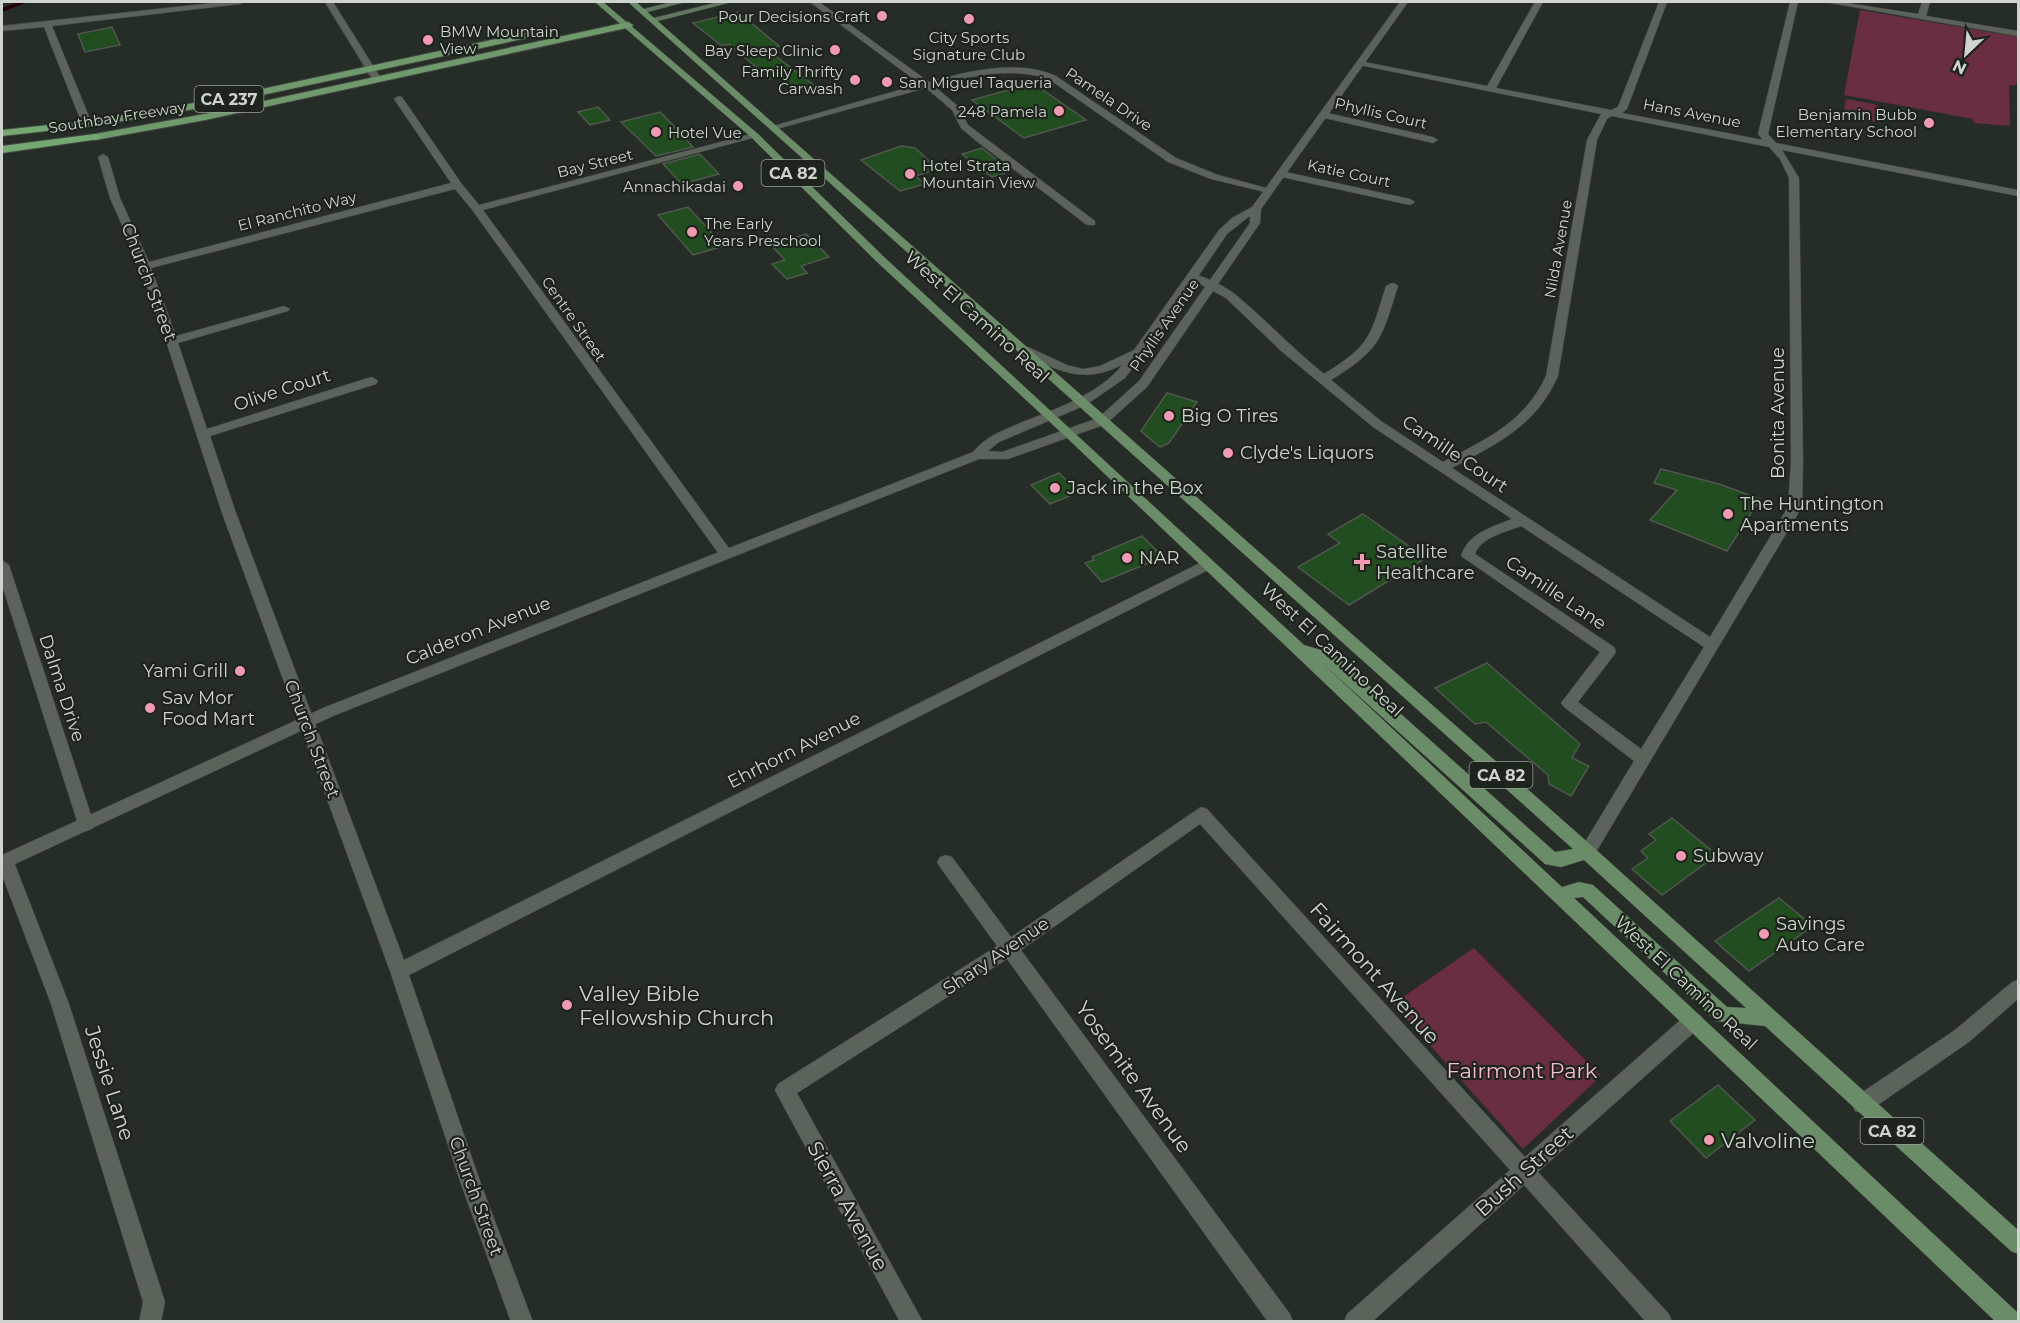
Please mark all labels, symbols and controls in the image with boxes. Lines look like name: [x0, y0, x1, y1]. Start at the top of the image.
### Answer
place label: Pour Decisions Craft: [718, 7, 870, 26]
marker: Pour Decisions Craft: [875, 9, 889, 23]
marker: City Sports Signature Club: [962, 12, 976, 26]
place label: BMW Mountain View: [440, 22, 559, 58]
north arrow: [1936, 24, 1996, 84]
place label: City Sports Signature Club: [913, 28, 1025, 64]
marker: BMW Mountain View: [421, 33, 435, 47]
place label: Bay Sleep Clinic: [704, 41, 823, 60]
marker: Bay Sleep Clinic: [828, 43, 842, 57]
text: N: [1950, 56, 1970, 78]
place label: Family Thrifty Carwash: [742, 62, 844, 98]
street label: Pamela Drive: [1062, 63, 1156, 135]
marker: Family Thrifty Carwash: [848, 73, 862, 87]
place label: San Miguel Taqueria: [899, 73, 1052, 92]
marker: San Miguel Taqueria: [880, 75, 894, 89]
road number: CA 237: [194, 86, 264, 112]
street label: Phyllis Court: [1333, 93, 1429, 133]
street label: Hans Avenue: [1642, 94, 1742, 132]
street label: Southbay Freeway: [47, 97, 188, 137]
place label: 248 Pamela: [958, 102, 1047, 121]
marker: 248 Pamela: [1052, 104, 1066, 118]
place label: Benjamin Bubb Elementary School: [1776, 105, 1917, 141]
marker: Benjamin Bubb Elementary School: [1922, 116, 1936, 130]
place label: Hotel Vue: [668, 123, 742, 142]
marker: Hotel Vue: [649, 125, 663, 139]
street label: Bay Street: [555, 144, 635, 182]
street label: Katie Court: [1306, 155, 1392, 191]
place label: Hotel Strata Mountain View: [922, 156, 1036, 192]
road number: CA 82: [762, 160, 824, 186]
marker: Hotel Strata Mountain View: [903, 167, 917, 181]
place label: Annachikadai: [623, 177, 726, 196]
marker: Annachikadai: [731, 179, 745, 193]
street label: El Ranchito Way: [236, 187, 359, 235]
street label: Nilda Avenue: [1540, 198, 1576, 300]
place label: The Early Years Preschool: [704, 214, 822, 250]
street label: Church Street: [116, 220, 182, 344]
marker: The Early Years Preschool: [685, 225, 699, 239]
street label: West El Camino Real: [900, 246, 1054, 388]
street label: Centre Street: [538, 273, 610, 365]
street label: Phyllis Avenue: [1125, 275, 1203, 375]
street label: Bonita Avenue: [1767, 347, 1789, 479]
street label: Olive Court: [231, 364, 333, 416]
place label: Big O Tires: [1181, 405, 1278, 427]
marker: Big O Tires: [1162, 409, 1176, 423]
street label: Camille Court: [1398, 410, 1512, 498]
place label: Clyde's Liquors: [1240, 442, 1374, 464]
marker: Clyde's Liquors: [1221, 446, 1235, 460]
place label: Jack in the Box: [1066, 477, 1203, 499]
marker: Jack in the Box: [1048, 481, 1062, 495]
place label: The Huntington Apartments: [1740, 493, 1884, 536]
marker: The Huntington Apartments: [1721, 507, 1735, 521]
place label: Satellite Healthcare: [1376, 541, 1475, 584]
place label: NAR: [1139, 547, 1180, 569]
marker: NAR: [1120, 551, 1134, 565]
street label: Camille Lane: [1501, 551, 1611, 635]
marker: Satellite Healthcare: [1353, 553, 1371, 571]
street label: West El Camino Real: [1256, 578, 1408, 722]
street label: Calderon Avenue: [402, 592, 554, 670]
street label: Dalma Drive: [34, 631, 90, 745]
place label: Yami Grill: [143, 660, 228, 682]
marker: Yami Grill: [233, 664, 247, 678]
street label: Church Street: [279, 677, 345, 801]
place label: Sav Mor Food Mart: [162, 687, 255, 730]
marker: Sav Mor Food Mart: [143, 701, 157, 715]
street label: Ehrhorn Avenue: [724, 707, 864, 793]
road number: CA 82: [1470, 762, 1532, 788]
place label: Subway: [1693, 845, 1764, 867]
marker: Subway: [1674, 849, 1688, 863]
street label: Fairmont Avenue: [1305, 897, 1445, 1049]
street label: West El Camino Real: [1610, 911, 1762, 1055]
street label: Shary Avenue: [939, 912, 1053, 1000]
place label: Savings Auto Care: [1776, 913, 1865, 956]
marker: Savings Auto Care: [1757, 927, 1771, 941]
place label: Valley Bible Fellowship Church: [579, 981, 774, 1030]
street label: Yosemite Avenue: [1071, 996, 1197, 1158]
marker: Valley Bible Fellowship Church: [560, 998, 574, 1012]
street label: Jessie Lane: [79, 1022, 140, 1144]
park label: Fairmont Park: [1447, 1058, 1598, 1083]
road number: CA 82: [1860, 1118, 1924, 1144]
street label: Bush Street: [1470, 1120, 1578, 1222]
place label: Valvoline: [1721, 1128, 1815, 1153]
street label: Church Street: [444, 1133, 508, 1259]
marker: Valvoline: [1702, 1133, 1716, 1147]
street label: Sierra Avenue: [802, 1137, 894, 1275]

